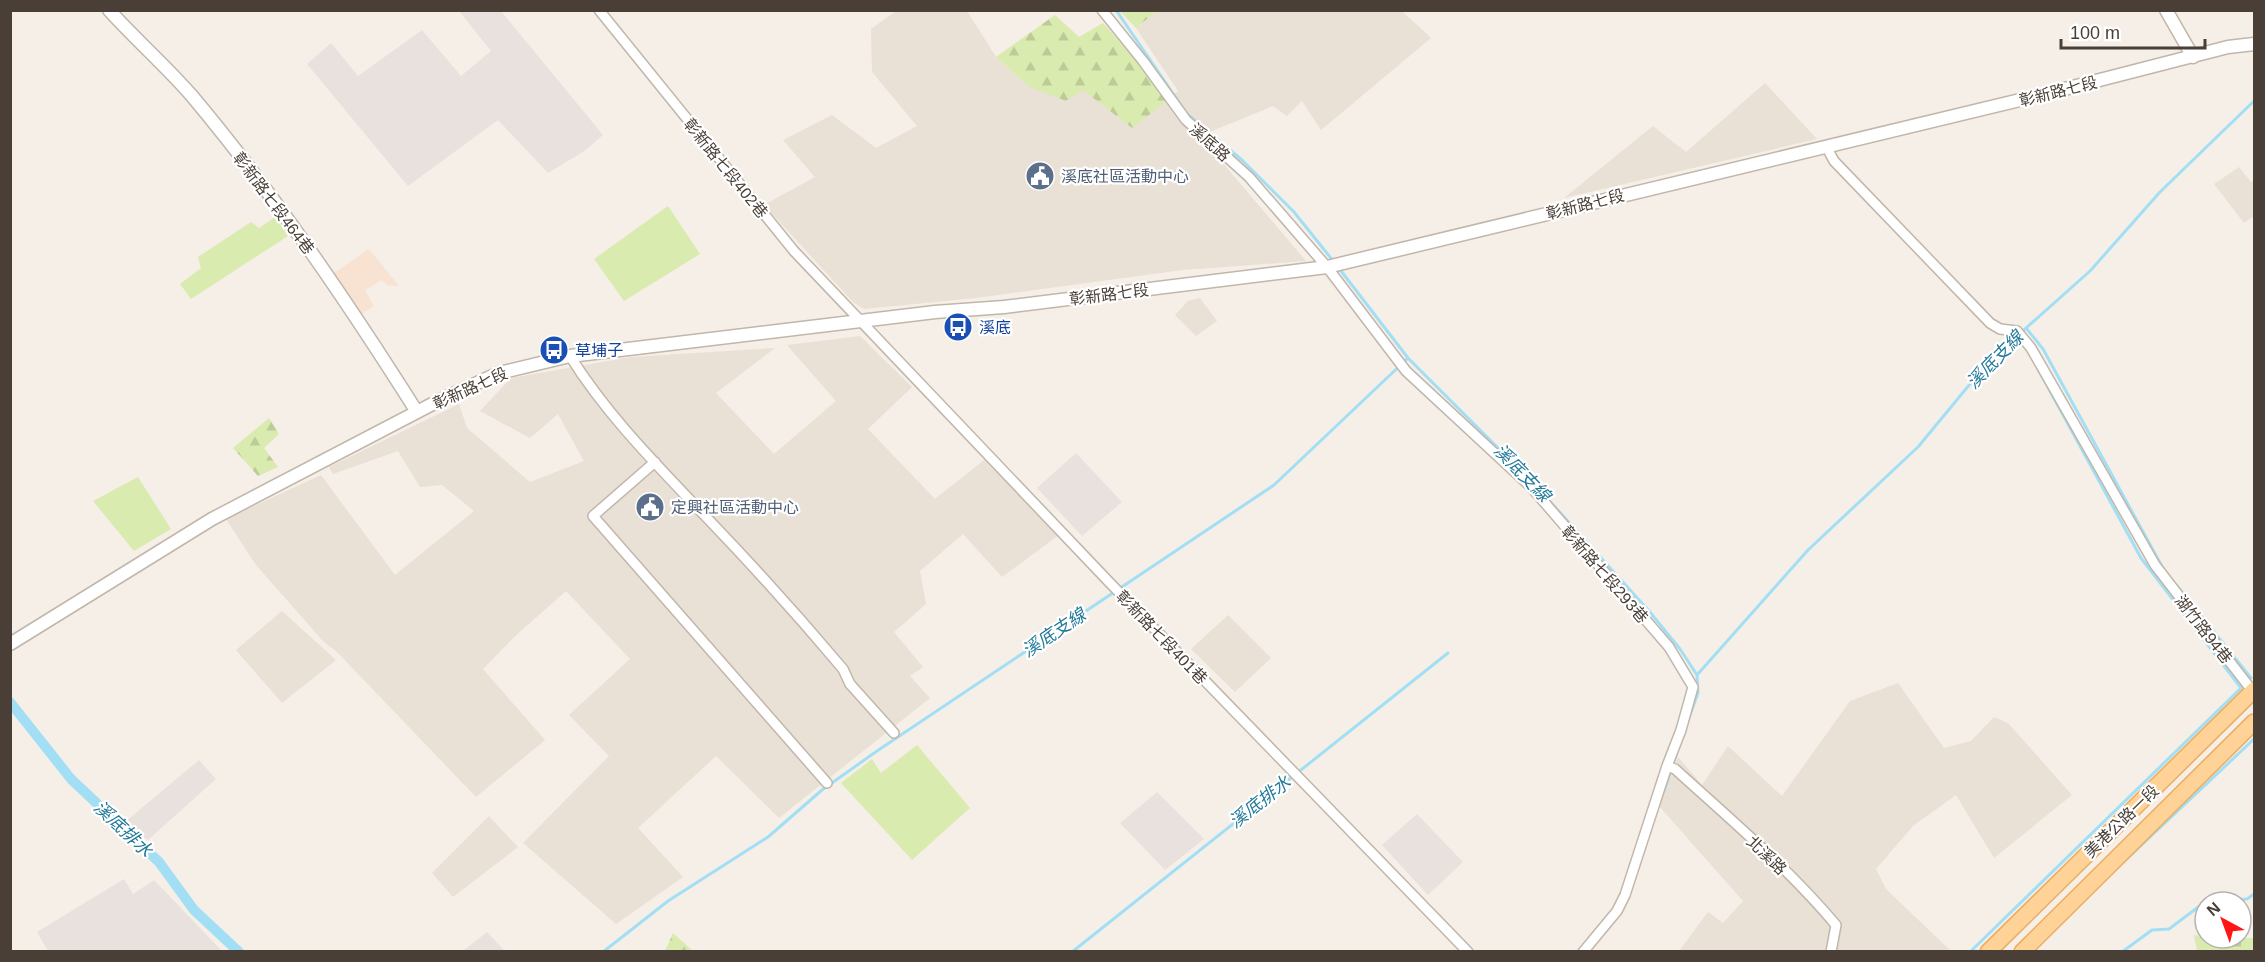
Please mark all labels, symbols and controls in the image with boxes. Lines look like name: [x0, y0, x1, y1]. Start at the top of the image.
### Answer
scale bar: [2061, 12, 2205, 50]
text: 100 m: [2070, 23, 2120, 43]
street label: 彰新路七段: [2017, 74, 2099, 109]
street label: 彰新路七段402巷: [680, 115, 771, 221]
street label: 溪底路: [1186, 120, 1233, 165]
street label: 彰新路七段464巷: [230, 149, 317, 257]
public building icon: 溪底社區活動中心: [1024, 160, 1056, 192]
place label: 溪底社區活動中心: [1061, 168, 1189, 185]
street label: 彰新路七段: [1544, 187, 1626, 222]
street label: 彰新路七段: [1068, 281, 1150, 308]
bus stop icon: 溪底: [942, 311, 974, 343]
place label: 溪底: [979, 319, 1011, 336]
water label: 溪底支線: [1963, 326, 2029, 393]
bus stop icon: 草埔子: [538, 334, 570, 366]
place label: 草埔子: [575, 342, 623, 359]
street label: 彰新路七段: [430, 364, 510, 412]
water label: 溪底支線: [1490, 440, 1556, 507]
public building icon: 定興社區活動中心: [634, 491, 666, 523]
place label: 定興社區活動中心: [671, 499, 799, 516]
street label: 彰新路七段293巷: [1558, 522, 1651, 626]
street label: 彰新路七段401巷: [1113, 587, 1210, 687]
street label: 湖竹路94巷: [2172, 592, 2235, 667]
water label: 溪底支線: [1019, 603, 1091, 661]
water label: 溪底排水: [1225, 771, 1295, 832]
street label: 美港公路一段: [2081, 782, 2162, 861]
water label: 溪底排水: [90, 797, 157, 862]
street label: 北溪路: [1743, 833, 1790, 878]
north arrow: [2193, 890, 2253, 950]
text: N: [2204, 899, 2223, 919]

